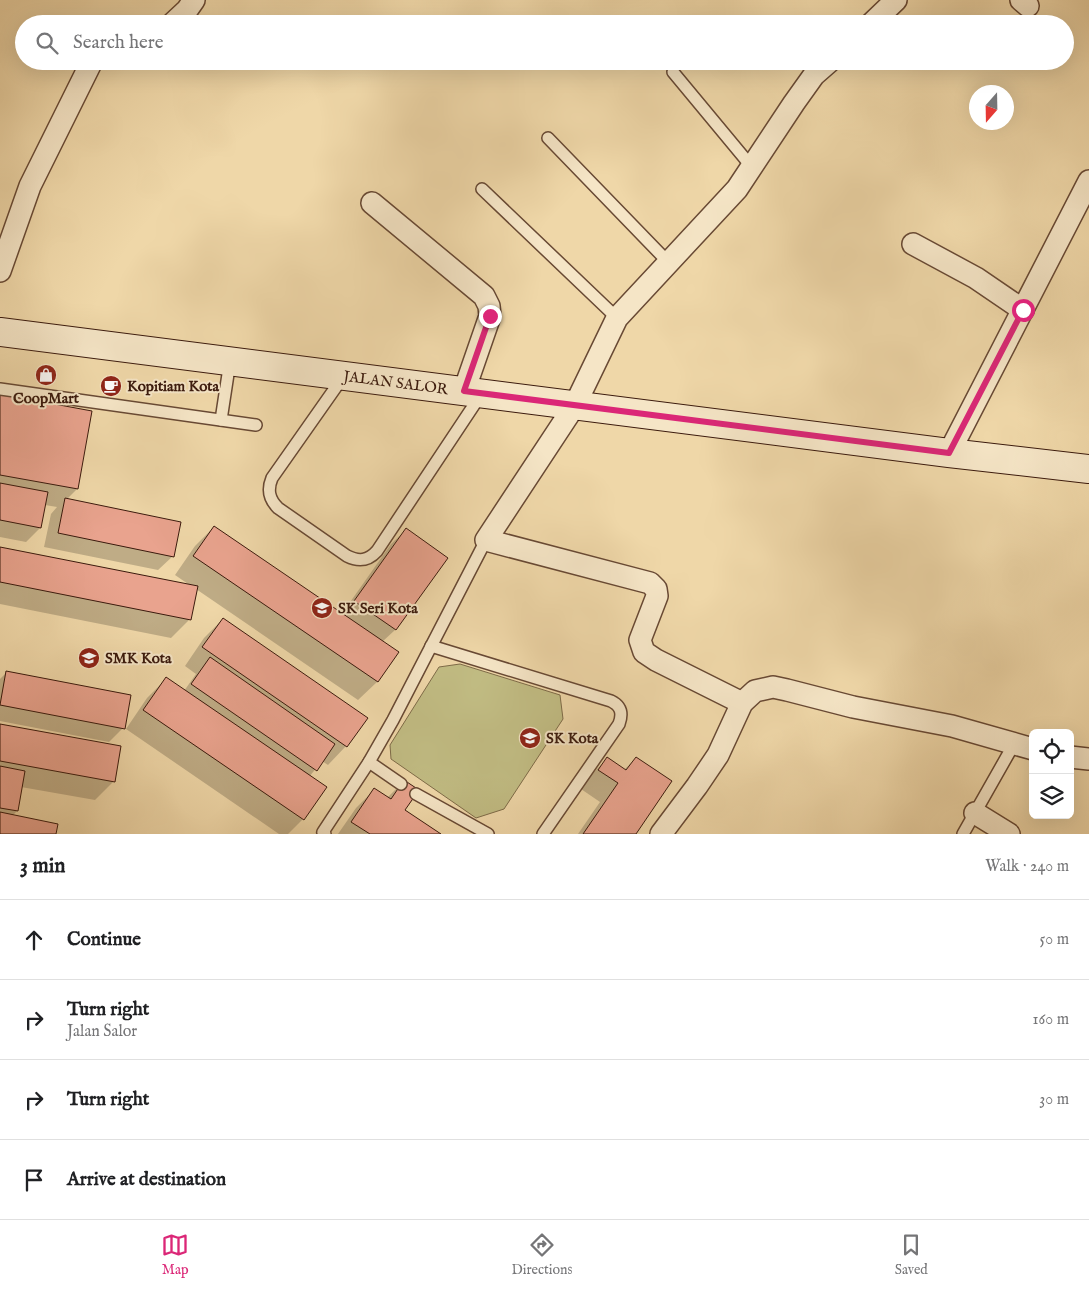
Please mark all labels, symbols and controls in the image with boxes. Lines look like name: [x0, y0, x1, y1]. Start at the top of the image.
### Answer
search box: [15, 15, 1074, 70]
icon: search: [33, 29, 61, 57]
text: Search here: [73, 31, 164, 55]
north arrow: [969, 85, 1014, 130]
route start: [1012, 299, 1035, 322]
route end: [479, 305, 502, 328]
shop icon: CoopMart: [34, 363, 58, 387]
street label: JALAN SALOR: [340, 366, 450, 399]
cafe icon: Kopitiam Kota: [99, 374, 123, 398]
place label: Kopitiam Kota: [127, 377, 219, 396]
place label: CoopMart: [13, 389, 80, 408]
school or university icon: SK Seri Kota: [310, 596, 334, 620]
place label: SK Seri Kota: [338, 599, 418, 618]
school or university icon: SMK Kota: [77, 646, 101, 670]
place label: SMK Kota: [105, 649, 172, 668]
school or university icon: SK Kota: [518, 726, 542, 750]
place label: SK Kota: [546, 729, 599, 748]
map controls: [1029, 729, 1074, 819]
button: locate: [1029, 729, 1074, 774]
button: layers: [1029, 774, 1074, 819]
text: 3 min: [20, 853, 65, 880]
text: Walk · 240 m: [985, 857, 1069, 877]
icon: ahead: [20, 926, 48, 954]
text: Continue: [67, 928, 141, 952]
text: 50 m: [1040, 930, 1069, 950]
text: Turn right: [67, 998, 149, 1022]
icon: right: [20, 1006, 48, 1034]
text: 160 m: [1033, 1010, 1069, 1030]
text: Jalan Salor: [67, 1022, 137, 1042]
icon: right: [20, 1086, 48, 1114]
text: Turn right: [67, 1088, 149, 1112]
text: 30 m: [1039, 1090, 1069, 1110]
icon: arrive: [20, 1166, 48, 1194]
text: Arrive at destination: [67, 1168, 226, 1192]
tab: Map: [161, 1231, 189, 1279]
tab: Directions: [511, 1231, 572, 1279]
tab: Saved: [895, 1231, 928, 1279]

